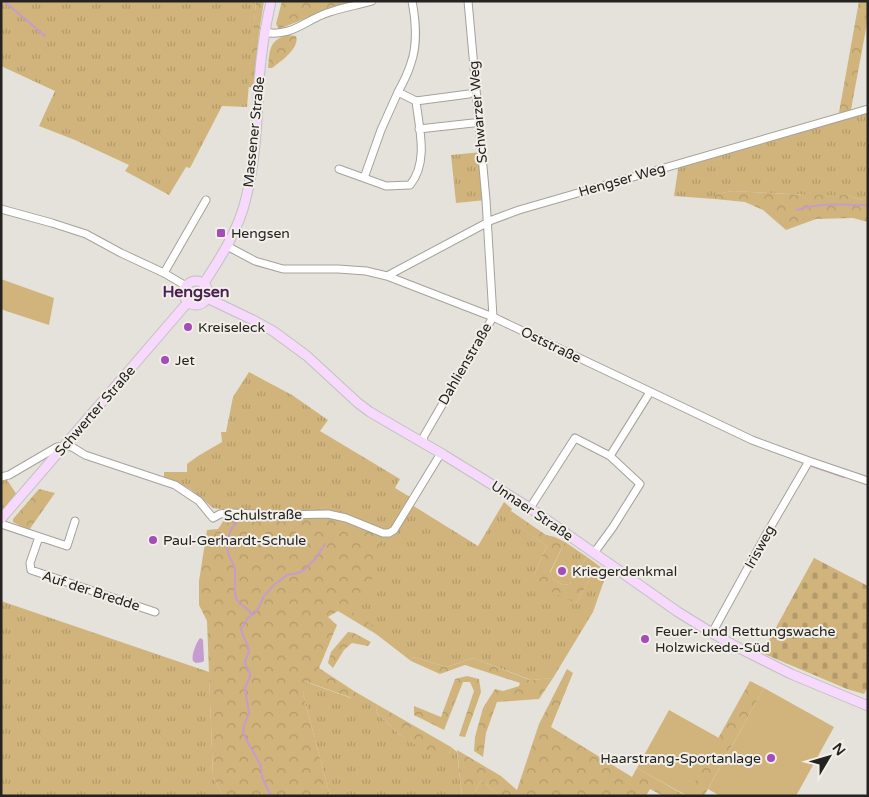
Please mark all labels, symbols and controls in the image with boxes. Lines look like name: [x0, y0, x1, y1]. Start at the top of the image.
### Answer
street label: Schwarzer Weg: [465, 60, 491, 164]
street label: Massener Straße: [240, 76, 268, 188]
street label: Hengser Weg: [577, 159, 667, 201]
place label: Hengsen: [231, 225, 290, 242]
marker: Hengsen: [215, 227, 227, 239]
district label: Hengsen: [162, 282, 230, 302]
place label: Kreiseleck: [198, 319, 265, 336]
street label: Dahlienstraße: [435, 320, 495, 408]
marker: Kreiseleck: [182, 321, 194, 333]
street label: Oststraße: [518, 323, 584, 367]
place label: Jet: [175, 352, 195, 369]
marker: Jet: [159, 354, 171, 366]
street label: Schwerter Straße: [51, 362, 139, 460]
street label: Unnaer Straße: [488, 477, 576, 545]
street label: Schulstraße: [224, 506, 302, 524]
street label: Irisweg: [741, 522, 779, 572]
place label: Paul-Gerhardt-Schule: [163, 532, 306, 549]
marker: Paul-Gerhardt-Schule: [147, 534, 159, 546]
place label: Kriegerdenkmal: [572, 563, 677, 580]
marker: Kriegerdenkmal: [556, 565, 568, 577]
street label: Auf der Bredde: [40, 567, 142, 615]
place label: Feuer- und Rettungswache Holzwickede-Süd: [655, 623, 836, 656]
marker: Feuer- und Rettungswache Holzwickede-Süd: [639, 633, 651, 645]
north arrow: [804, 732, 854, 782]
text: N: [829, 740, 849, 759]
place label: Haarstrang-Sportanlage: [600, 750, 761, 767]
marker: Haarstrang-Sportanlage: [765, 752, 777, 764]

